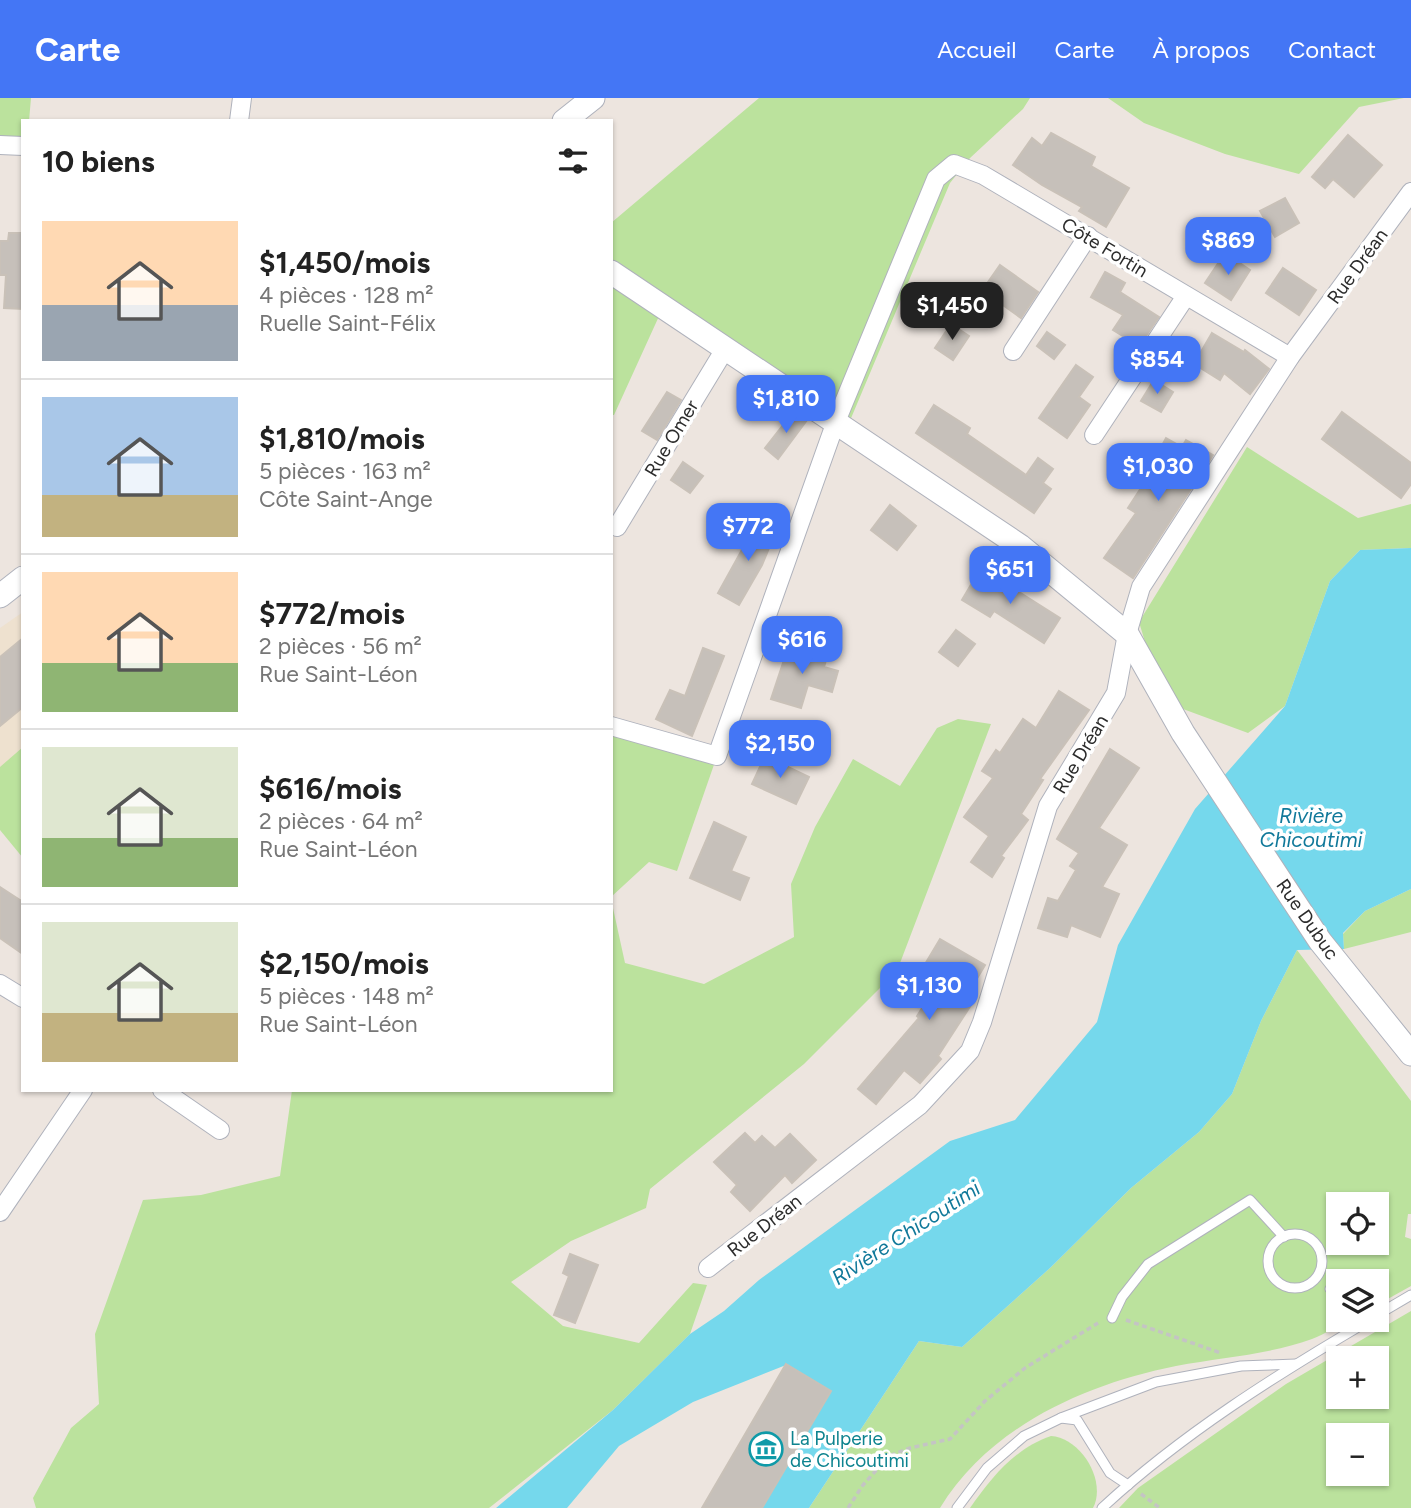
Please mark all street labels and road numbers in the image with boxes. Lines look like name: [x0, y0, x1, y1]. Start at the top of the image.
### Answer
street label: Côte Fortin: [1057, 213, 1152, 282]
street label: Rue Dréan: [1322, 224, 1392, 309]
street label: Rue Omer: [640, 395, 704, 481]
street label: Rue Dréan: [1048, 711, 1113, 798]
street label: Rue Dubuc: [1271, 874, 1344, 964]
street label: Rue Dréan: [723, 1189, 806, 1261]

